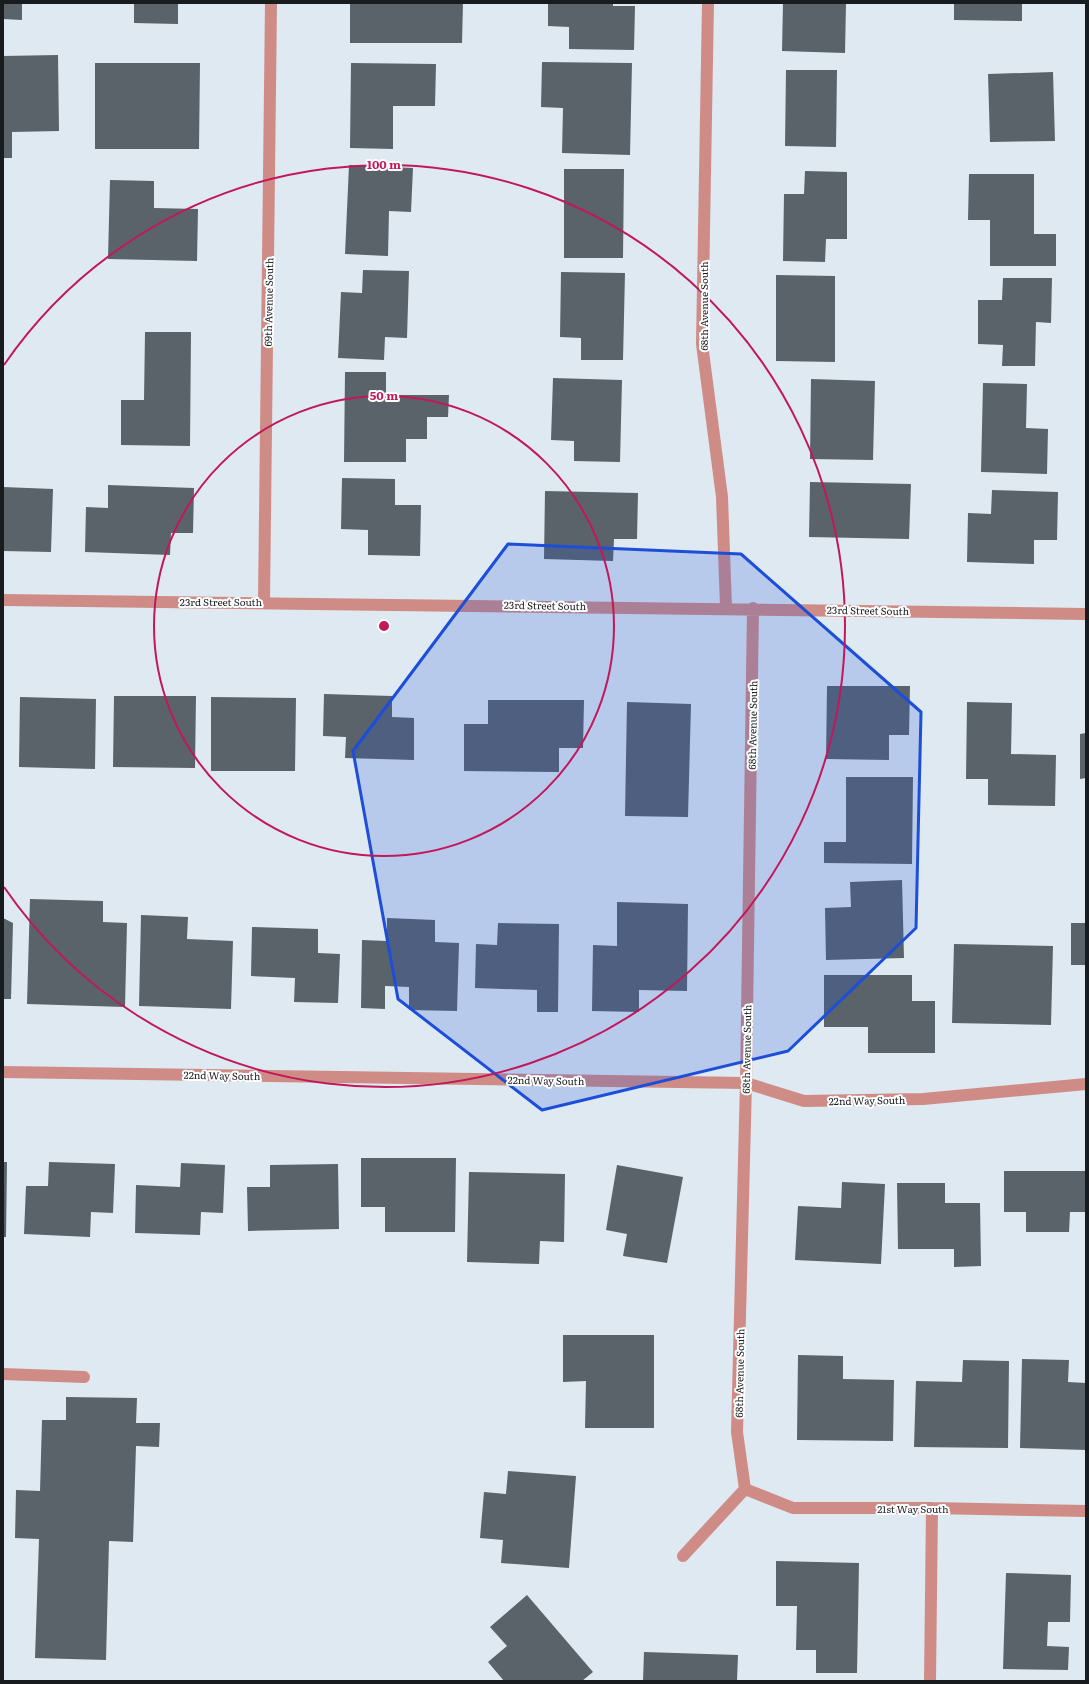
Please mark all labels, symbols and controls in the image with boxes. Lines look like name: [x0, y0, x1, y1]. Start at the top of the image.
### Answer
text: 100 m: [367, 155, 401, 173]
street label: 69th Avenue South: [260, 257, 276, 347]
street label: 68th Avenue South: [696, 261, 711, 351]
text: 50 m: [370, 386, 398, 404]
street label: 23rd Street South: [180, 594, 263, 609]
street label: 23rd Street South: [504, 597, 587, 613]
street label: 23rd Street South: [827, 602, 910, 618]
centre of rings: [377, 619, 391, 633]
street label: 68th Avenue South: [744, 680, 760, 770]
street label: 68th Avenue South: [738, 1004, 754, 1094]
street label: 22nd Way South: [184, 1067, 261, 1083]
street label: 22nd Way South: [508, 1072, 585, 1088]
street label: 22nd Way South: [829, 1092, 906, 1108]
street label: 68th Avenue South: [731, 1328, 747, 1418]
street label: 21st Way South: [877, 1501, 949, 1516]

